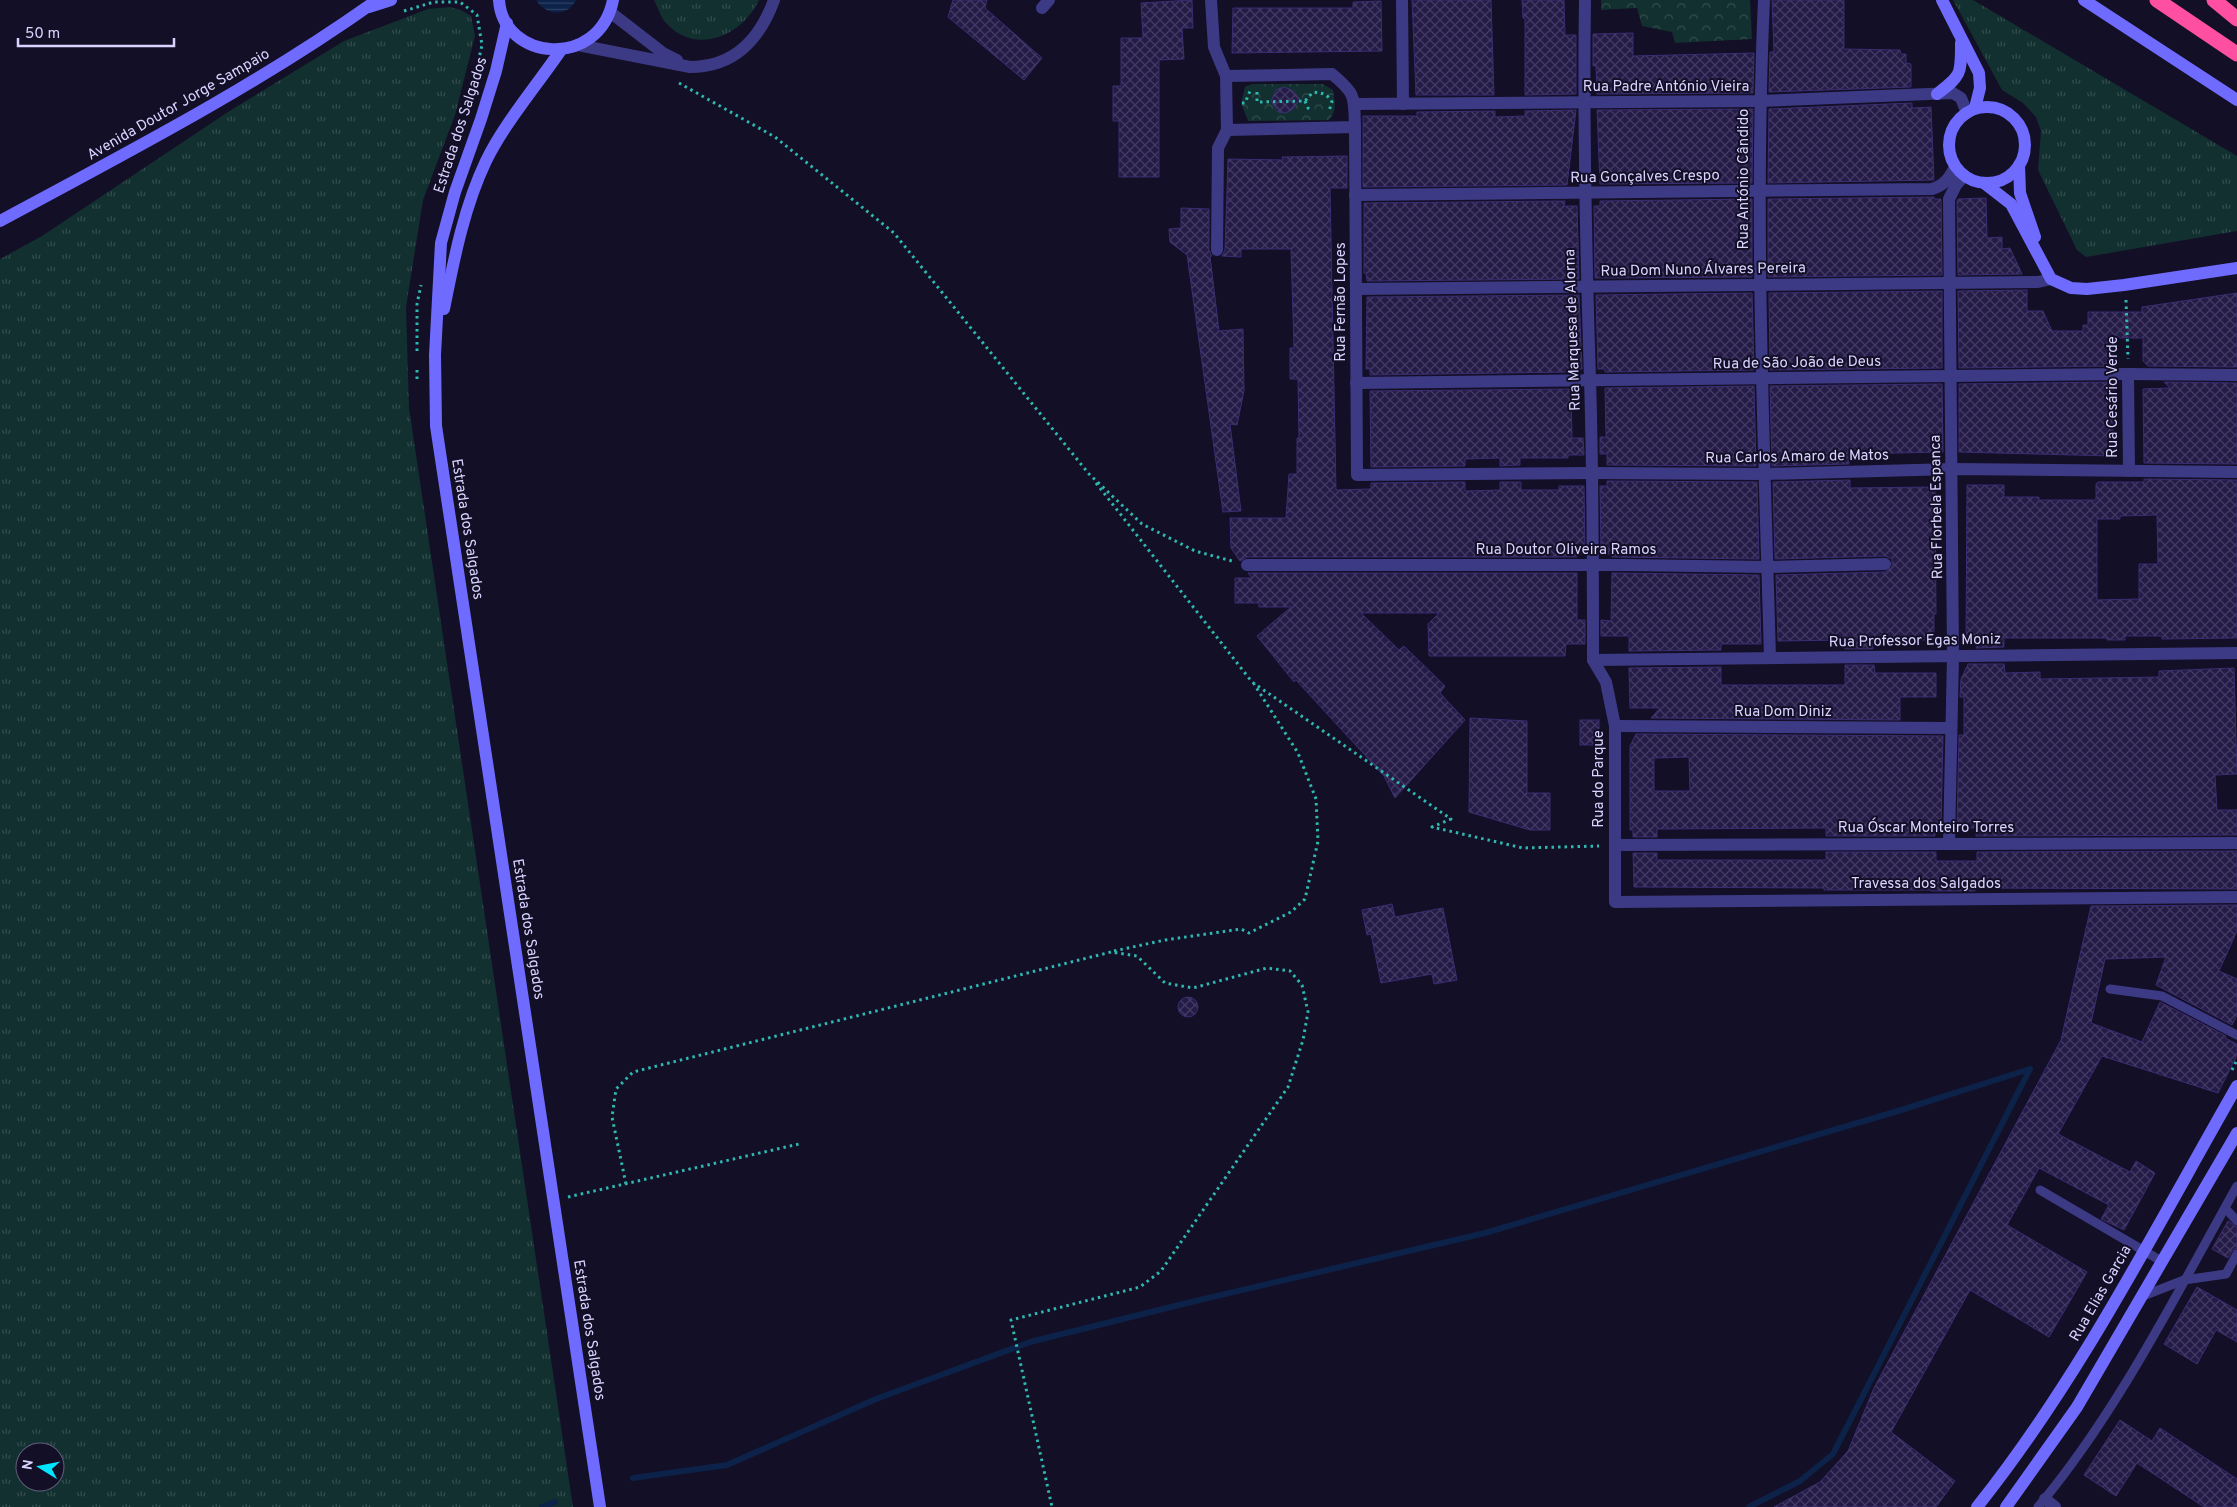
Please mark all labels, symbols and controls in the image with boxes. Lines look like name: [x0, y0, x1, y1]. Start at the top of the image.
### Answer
scale bar: [18, 15, 174, 47]
text: 50 m: [25, 25, 60, 44]
street label: Avenida Doutor Jorge Sampaio: [84, 45, 274, 166]
street label: Estrada dos Salgados: [430, 55, 492, 196]
street label: Rua Padre António Vieira: [1583, 78, 1749, 97]
street label: Rua António Cândido: [1735, 109, 1754, 249]
street label: Rua Gonçalves Crespo: [1570, 167, 1720, 188]
street label: Rua Fernão Lopes: [1332, 242, 1351, 362]
street label: Rua Marquesa de Alorna: [1561, 249, 1586, 411]
street label: Rua Dom Nuno Álvares Pereira: [1600, 258, 1806, 282]
street label: Rua Cesário Verde: [2104, 336, 2123, 458]
street label: Rua de São João de Deus: [1713, 353, 1881, 374]
street label: Rua Florbela Espanca: [1927, 434, 1948, 579]
street label: Rua Carlos Amaro de Matos: [1705, 446, 1889, 469]
street label: Estrada dos Salgados: [446, 457, 487, 601]
street label: Rua Doutor Oliveira Ramos: [1475, 541, 1657, 560]
street label: Rua Professor Egas Moniz: [1829, 630, 2002, 653]
street label: Rua Dom Diniz: [1734, 703, 1832, 722]
street label: Rua do Parque: [1590, 730, 1609, 828]
street label: Rua Óscar Monteiro Torres: [1838, 817, 2014, 838]
street label: Estrada dos Salgados: [507, 857, 548, 1001]
street label: Travessa dos Salgados: [1851, 875, 2001, 894]
street label: Rua Elias Garcia: [2066, 1242, 2137, 1345]
street label: Estrada dos Salgados: [568, 1258, 609, 1402]
north arrow: [15, 1442, 65, 1492]
text: N: [19, 1459, 38, 1471]

